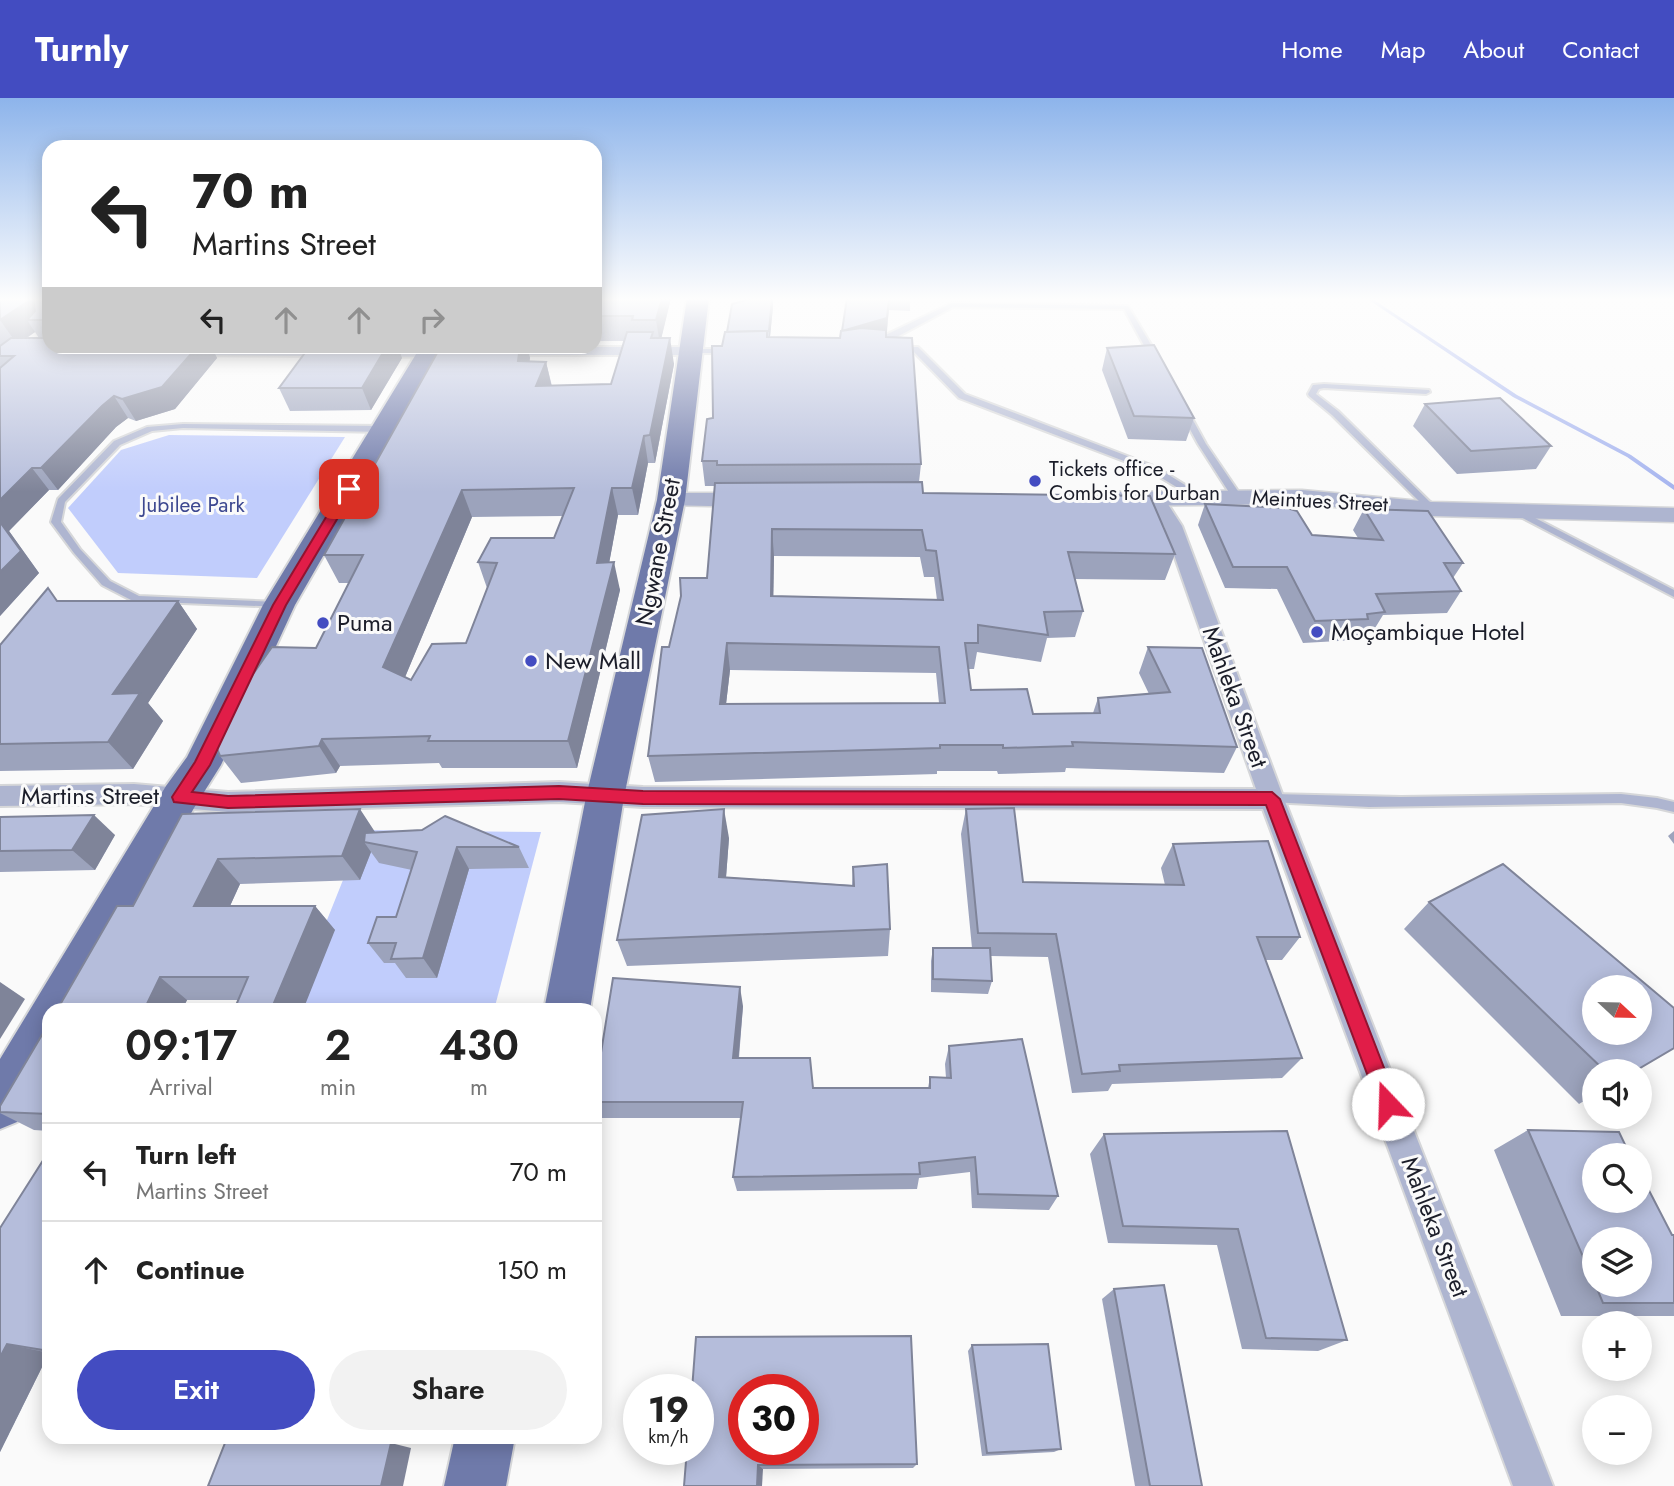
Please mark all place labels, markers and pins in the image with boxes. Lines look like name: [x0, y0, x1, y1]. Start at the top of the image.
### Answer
place label: Tickets office - Combis for Durban: [1049, 454, 1220, 508]
pin: [319, 459, 379, 519]
marker: Tickets office - Combis for Durban: [1027, 473, 1043, 489]
place label: Puma: [337, 605, 393, 640]
place label: Moçambique Hotel: [1331, 614, 1525, 649]
marker: Puma: [315, 615, 331, 631]
marker: Moçambique Hotel: [1309, 624, 1325, 640]
place label: New Mall: [545, 643, 641, 678]
marker: New Mall: [523, 653, 539, 669]

